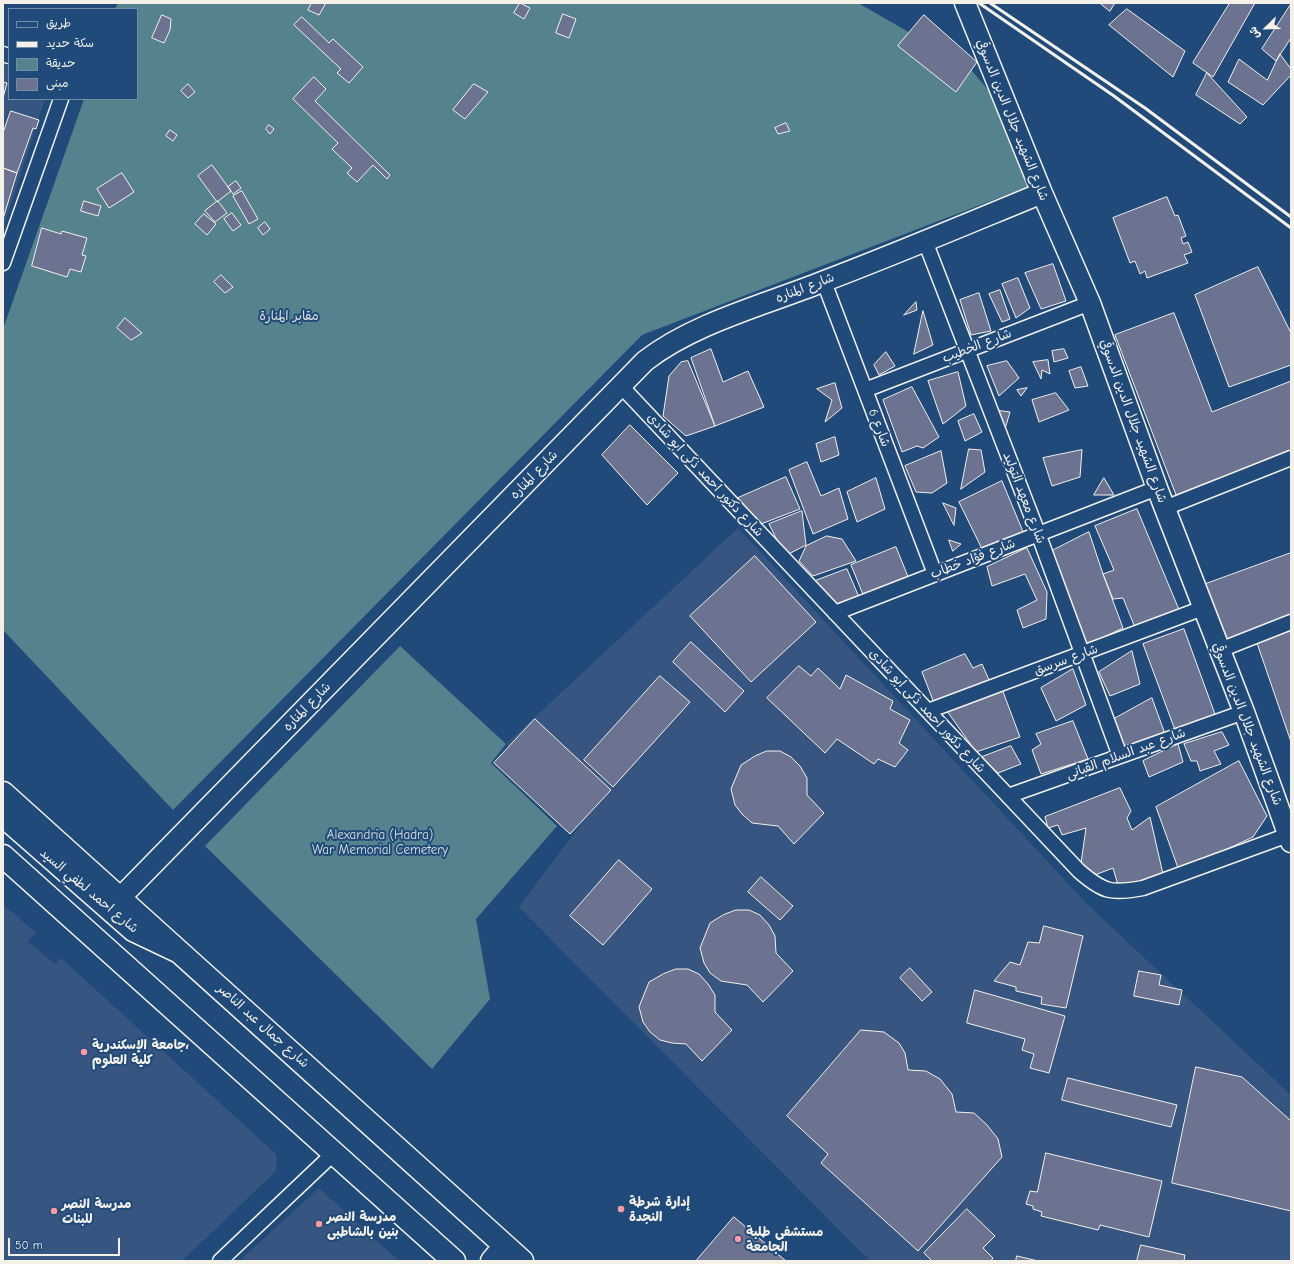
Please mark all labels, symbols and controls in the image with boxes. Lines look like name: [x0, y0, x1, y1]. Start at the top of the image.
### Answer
legend: [8, 8, 138, 100]
north arrow: [1246, 8, 1286, 48]
text: طريق: [46, 16, 71, 30]
text: ش: [1246, 25, 1263, 41]
text: سكة حديد: [46, 36, 94, 50]
street label: شارع الشهيد جلال الدين الدسوقي: [972, 37, 1052, 203]
text: حديقة: [46, 56, 75, 70]
text: مبنى: [46, 76, 69, 90]
street label: شارع المناره: [773, 270, 837, 306]
park label: مقابر المنارة: [259, 308, 319, 324]
street label: شارع الخطيب: [940, 326, 1014, 366]
street label: شارع الشهيد جلال الدين الدسوقي: [1096, 337, 1170, 505]
street label: شارع 6: [865, 407, 893, 449]
street label: شارع دكتور احمد ذكى ابو شادى: [644, 410, 766, 540]
street label: شارع المناره: [507, 447, 561, 503]
street label: شارع معهد التوليد: [999, 450, 1049, 546]
street label: شارع فؤاد خطاب: [928, 536, 1018, 582]
street label: شارع الشهيد جلال الدين الدسوقي: [1209, 640, 1285, 808]
street label: شارع سرسق: [1032, 641, 1100, 679]
street label: شارع دكتور احمد ذكى ابو شادى: [866, 646, 988, 776]
street label: شارع المناره: [280, 679, 334, 735]
street label: شارع عبد السلام القبانى: [1064, 725, 1188, 783]
park label: Alexandria (Hadra) War Memorial Cemetery: [312, 827, 448, 858]
street label: شارع احمد لطفي السيد: [37, 845, 141, 937]
street label: شارع جمال عبد الناصر: [214, 981, 312, 1071]
place label: جامعة الإسكندرية، كلية العلوم: [92, 1037, 189, 1068]
marker: جامعة الإسكندرية، كلية العلوم: [79, 1047, 89, 1057]
place label: إدارة شرطة النجدة: [629, 1194, 690, 1225]
place label: مدرسة النصر للبنات: [62, 1196, 131, 1227]
marker: إدارة شرطة النجدة: [616, 1204, 626, 1214]
marker: مدرسة النصر للبنات: [49, 1206, 59, 1216]
place label: مدرسة النصر بنين بالشاطبى: [327, 1209, 399, 1240]
marker: مدرسة النصر بنين بالشاطبى: [314, 1219, 324, 1229]
place label: مستشفى طلبة الجامعة: [746, 1224, 823, 1255]
scale bar: [10, 1230, 122, 1256]
marker: مستشفى طلبة الجامعة: [733, 1234, 743, 1244]
text: 50 m: [15, 1238, 43, 1252]

